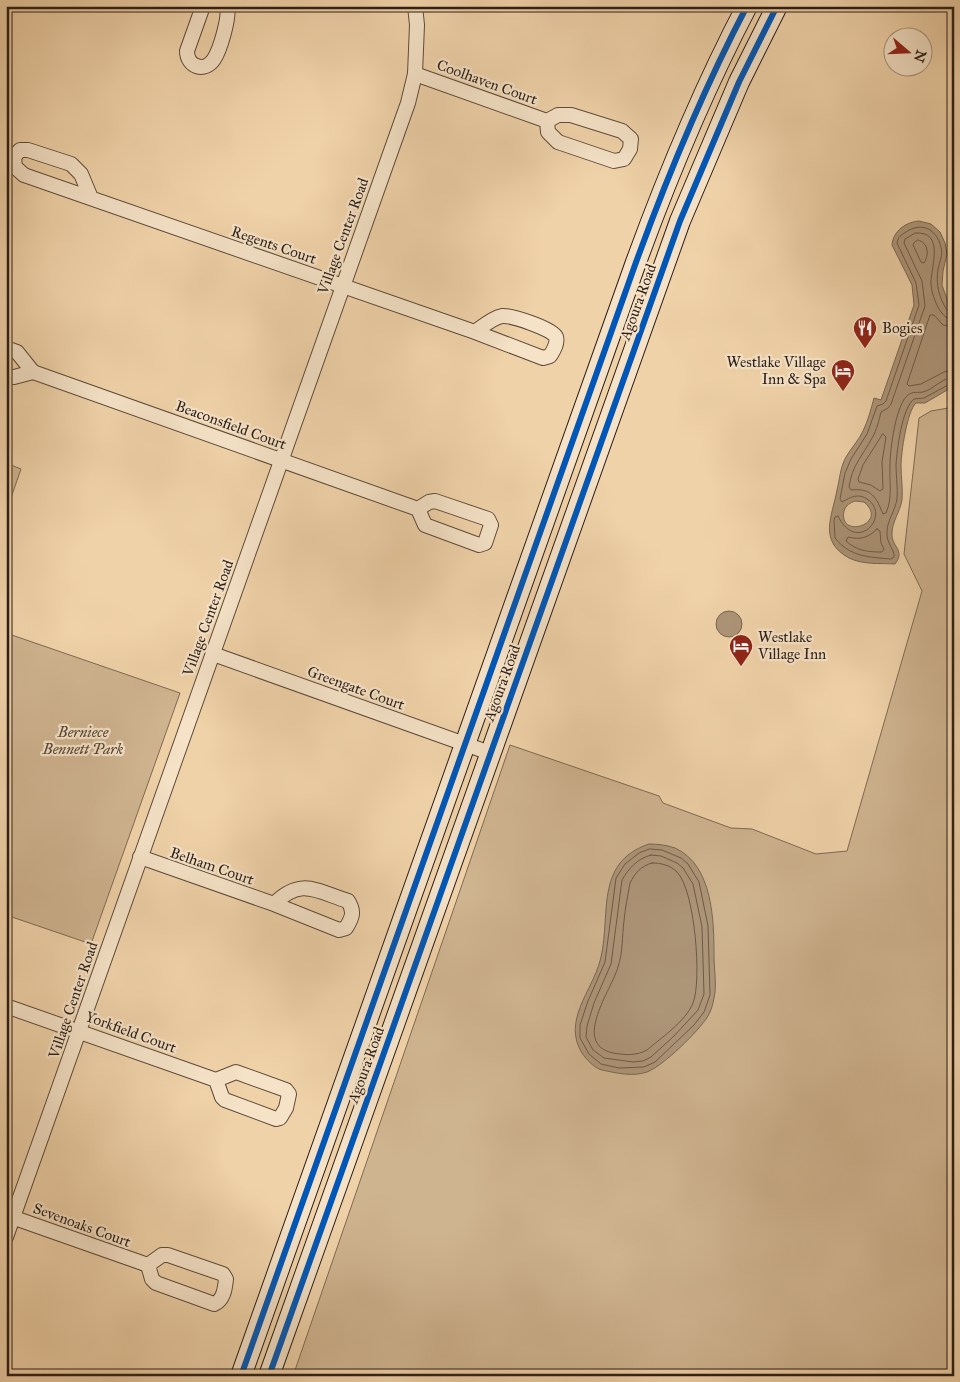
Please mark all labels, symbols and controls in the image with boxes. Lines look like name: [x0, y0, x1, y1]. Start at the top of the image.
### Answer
north arrow: [882, 28, 932, 78]
text: N: [910, 48, 930, 65]
street label: Coolhaven Court: [434, 55, 540, 109]
street label: Village Center Road: [313, 175, 373, 298]
street label: Regents Court: [229, 222, 320, 268]
street label: Agoura Road: [616, 261, 660, 344]
restaurant icon: Bogies: [852, 315, 878, 349]
place label: Bogies: [882, 319, 922, 337]
place label: Westlake Village Inn & Spa: [726, 353, 827, 388]
hotel icon: Westlake Village Inn & Spa: [830, 358, 856, 392]
street label: Beaconsfield Court: [173, 397, 290, 454]
street label: Village Center Road: [178, 557, 238, 680]
place label: Westlake Village Inn: [757, 628, 826, 663]
hotel icon: Westlake Village Inn: [728, 633, 754, 667]
street label: Agoura Road: [480, 642, 524, 725]
street label: Greengate Court: [305, 662, 408, 714]
park label: Berniece Bennett Park: [42, 723, 124, 758]
street label: Belham Court: [168, 843, 257, 889]
street label: Village Center Road: [44, 939, 102, 1062]
street label: Yorkfield Court: [83, 1007, 179, 1057]
street label: Agoura Road: [344, 1024, 388, 1107]
street label: Sevenoaks Court: [31, 1199, 134, 1251]

